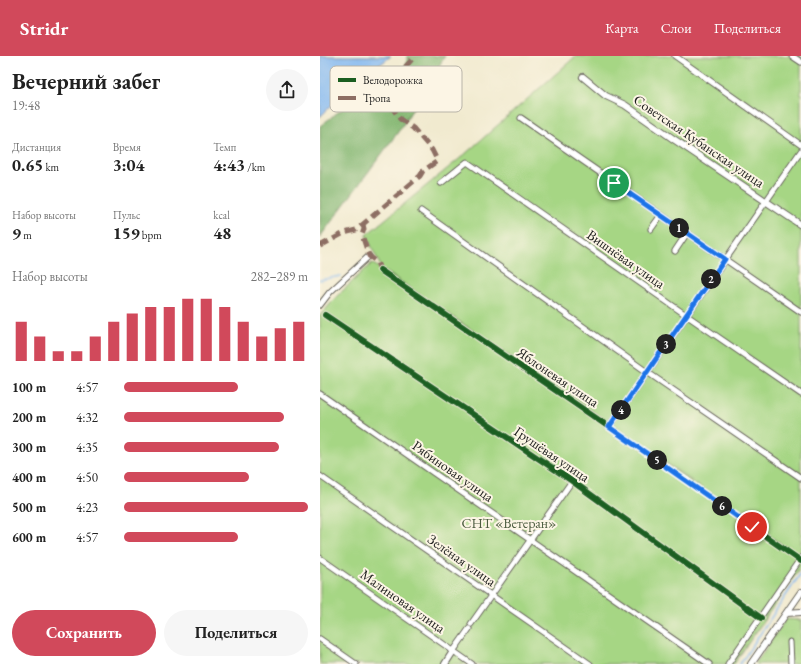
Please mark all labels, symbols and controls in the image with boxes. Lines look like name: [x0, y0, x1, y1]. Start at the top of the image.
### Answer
text: Stridr: [20, 16, 68, 41]
text: Карта: [605, 19, 639, 37]
text: Слои: [661, 19, 692, 37]
text: Поделиться: [714, 19, 781, 37]
legend: [330, 66, 462, 112]
text: Вечерний забег: [12, 67, 160, 96]
button: share: [266, 69, 308, 111]
text: Велодорожка: [363, 73, 423, 87]
street label: Советская Кубанская улица: [630, 90, 768, 192]
text: Тропа: [363, 91, 391, 105]
text: 19:48: [12, 97, 40, 114]
text: Дистанция: [12, 140, 61, 154]
text: Время: [113, 140, 141, 154]
text: Темп: [213, 140, 236, 154]
text: 0.65: [12, 154, 43, 176]
text: 3:04: [113, 154, 144, 176]
text: 4:43: [213, 154, 245, 176]
text: km: [43, 160, 59, 174]
text: /km: [245, 160, 265, 174]
pin: [597, 166, 631, 200]
icon: arrive: [603, 172, 625, 194]
text: Набор высоты: [12, 208, 76, 222]
text: Пульс: [113, 208, 141, 222]
text: kcal: [213, 208, 230, 222]
pin: 1: [669, 218, 689, 238]
text: 1: [676, 221, 682, 235]
text: 9: [12, 222, 21, 244]
text: 159: [113, 222, 140, 244]
text: 48: [213, 222, 231, 244]
street label: Вишнёвая улица: [583, 225, 669, 293]
text: m: [21, 228, 32, 242]
text: bpm: [140, 228, 162, 242]
text: Набор высоты: [12, 268, 88, 285]
text: 282–289 m: [251, 268, 308, 285]
pin: 2: [701, 269, 721, 289]
text: 2: [708, 272, 714, 286]
pin: 3: [656, 334, 676, 354]
text: 3: [663, 337, 669, 351]
street label: Яблоневая улица: [513, 342, 603, 411]
text: 100 m: [12, 379, 46, 396]
text: 4:57: [76, 379, 98, 396]
pin: 4: [611, 400, 631, 420]
text: 4: [618, 403, 624, 417]
text: 200 m: [12, 409, 46, 426]
text: 4:32: [76, 409, 98, 426]
street label: Грушёвая улица: [511, 422, 594, 486]
street label: Рябиновая улица: [409, 436, 497, 506]
text: 300 m: [12, 439, 46, 456]
text: 4:35: [76, 439, 98, 456]
pin: 5: [647, 450, 667, 470]
text: 5: [654, 453, 660, 467]
text: 400 m: [12, 469, 46, 486]
text: 4:50: [76, 469, 98, 486]
pin: 6: [712, 496, 732, 516]
text: 500 m: [12, 499, 46, 516]
text: 4:23: [76, 499, 98, 516]
text: 6: [719, 499, 725, 513]
pin: [735, 510, 769, 544]
park label: СНТ «Ветеран»: [462, 514, 556, 532]
icon: check: [741, 516, 763, 538]
text: 600 m: [12, 529, 46, 546]
text: 4:57: [76, 529, 98, 546]
street label: Зелёная улица: [424, 530, 500, 590]
street label: Малиновая улица: [357, 565, 449, 637]
button: Сохранить: [12, 610, 156, 656]
button: Поделиться: [164, 610, 308, 656]

